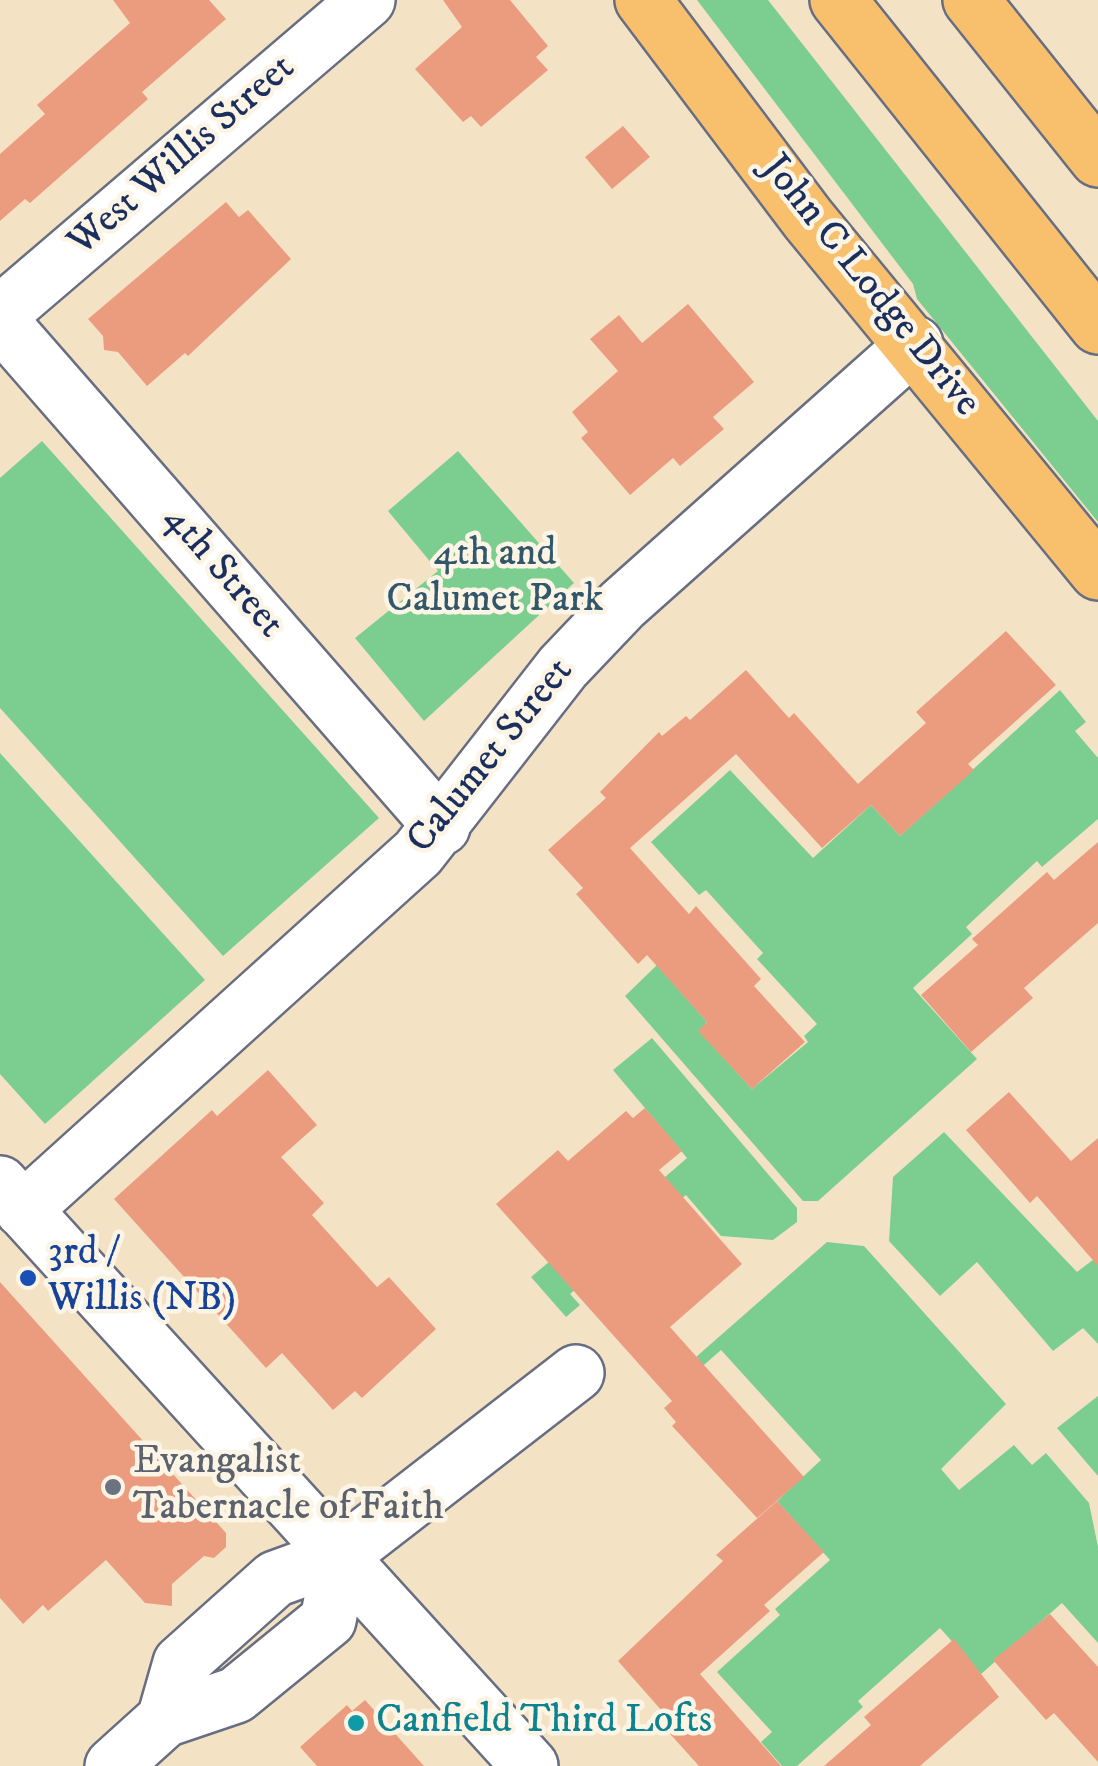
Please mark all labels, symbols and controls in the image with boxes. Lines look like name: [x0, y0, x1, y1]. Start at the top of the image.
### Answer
street label: West Willis Street: [60, 46, 306, 268]
street label: John C Lodge Drive: [749, 147, 989, 427]
street label: 4th Street: [151, 497, 293, 649]
park label: 4th and Calumet Park: [386, 532, 604, 626]
street label: Calumet Street: [399, 650, 585, 864]
place label: 3rd / Willis (NB): [48, 1231, 236, 1325]
marker: 3rd / Willis (NB): [17, 1267, 39, 1289]
place label: Evangalist Tabernacle of Faith: [133, 1440, 444, 1534]
marker: Evangalist Tabernacle of Faith: [102, 1476, 124, 1498]
place label: Canfield Third Lofts: [376, 1699, 712, 1747]
marker: Canfield Third Lofts: [345, 1712, 367, 1734]

